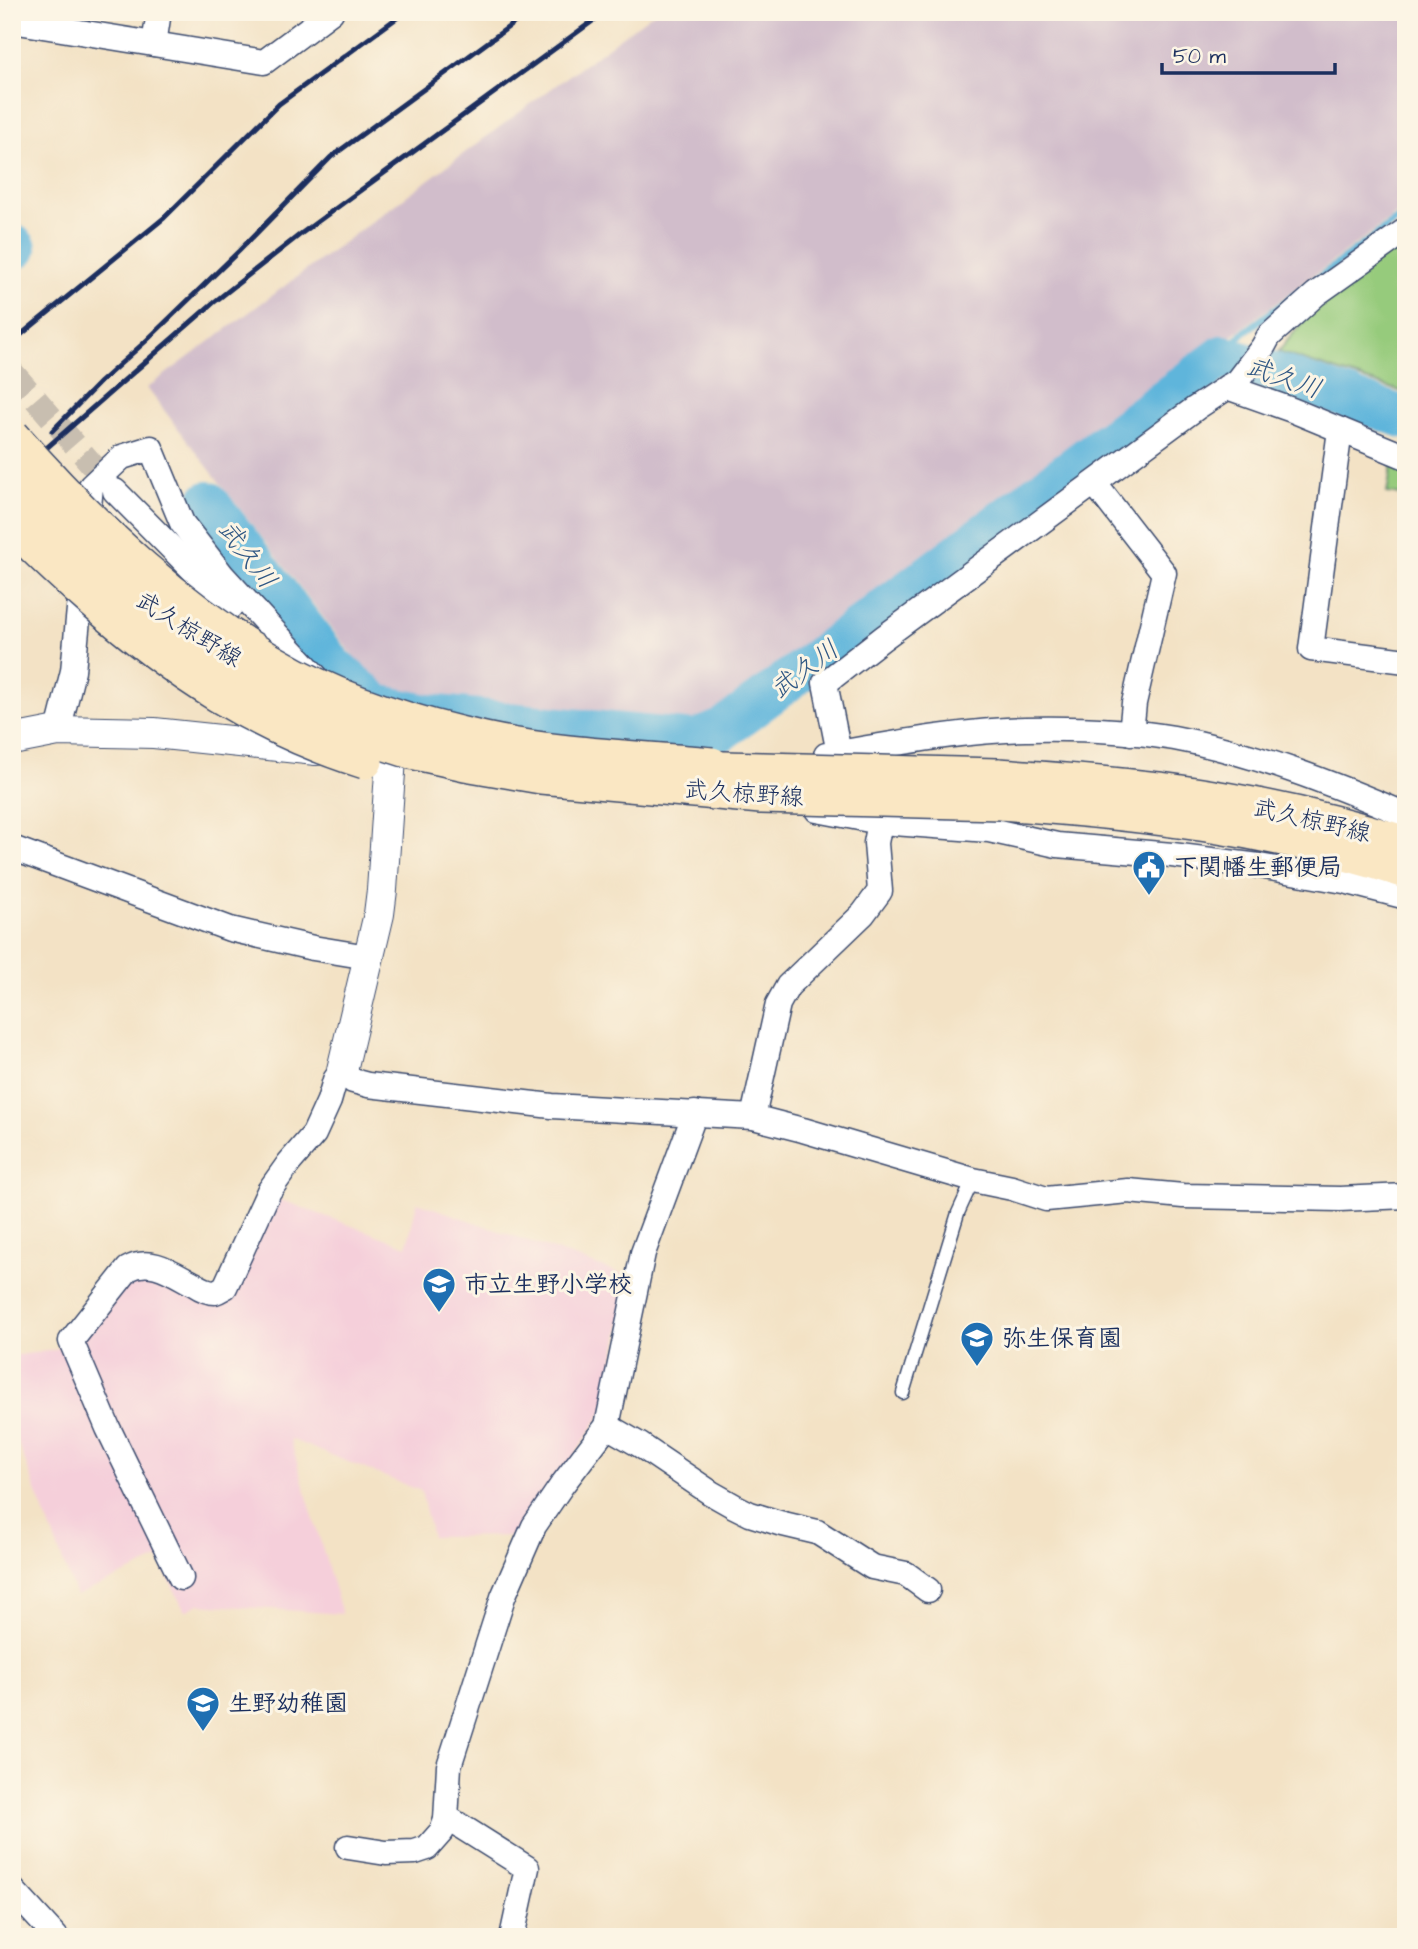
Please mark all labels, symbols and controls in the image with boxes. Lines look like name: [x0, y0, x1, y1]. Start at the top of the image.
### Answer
scale bar: [1162, 32, 1336, 76]
text: 50 m: [1173, 42, 1227, 71]
water label: 武久川: [1241, 348, 1326, 408]
water label: 武久川: [209, 513, 285, 597]
street label: 武久椋野線: [129, 584, 248, 676]
water label: 武久川: [763, 632, 847, 708]
street label: 武久椋野線: [683, 773, 805, 815]
street label: 武久椋野線: [1249, 791, 1374, 851]
public building icon: 下関幡生郵便局: [1130, 848, 1168, 897]
place label: 下関幡生郵便局: [1174, 851, 1342, 885]
school or university icon: 市立生野小学校: [420, 1265, 458, 1314]
place label: 市立生野小学校: [464, 1268, 632, 1302]
school or university icon: 弥生保育園: [958, 1319, 996, 1368]
place label: 弥生保育園: [1002, 1322, 1122, 1356]
school or university icon: 生野幼稚園: [184, 1684, 222, 1733]
place label: 生野幼稚園: [228, 1687, 348, 1721]

